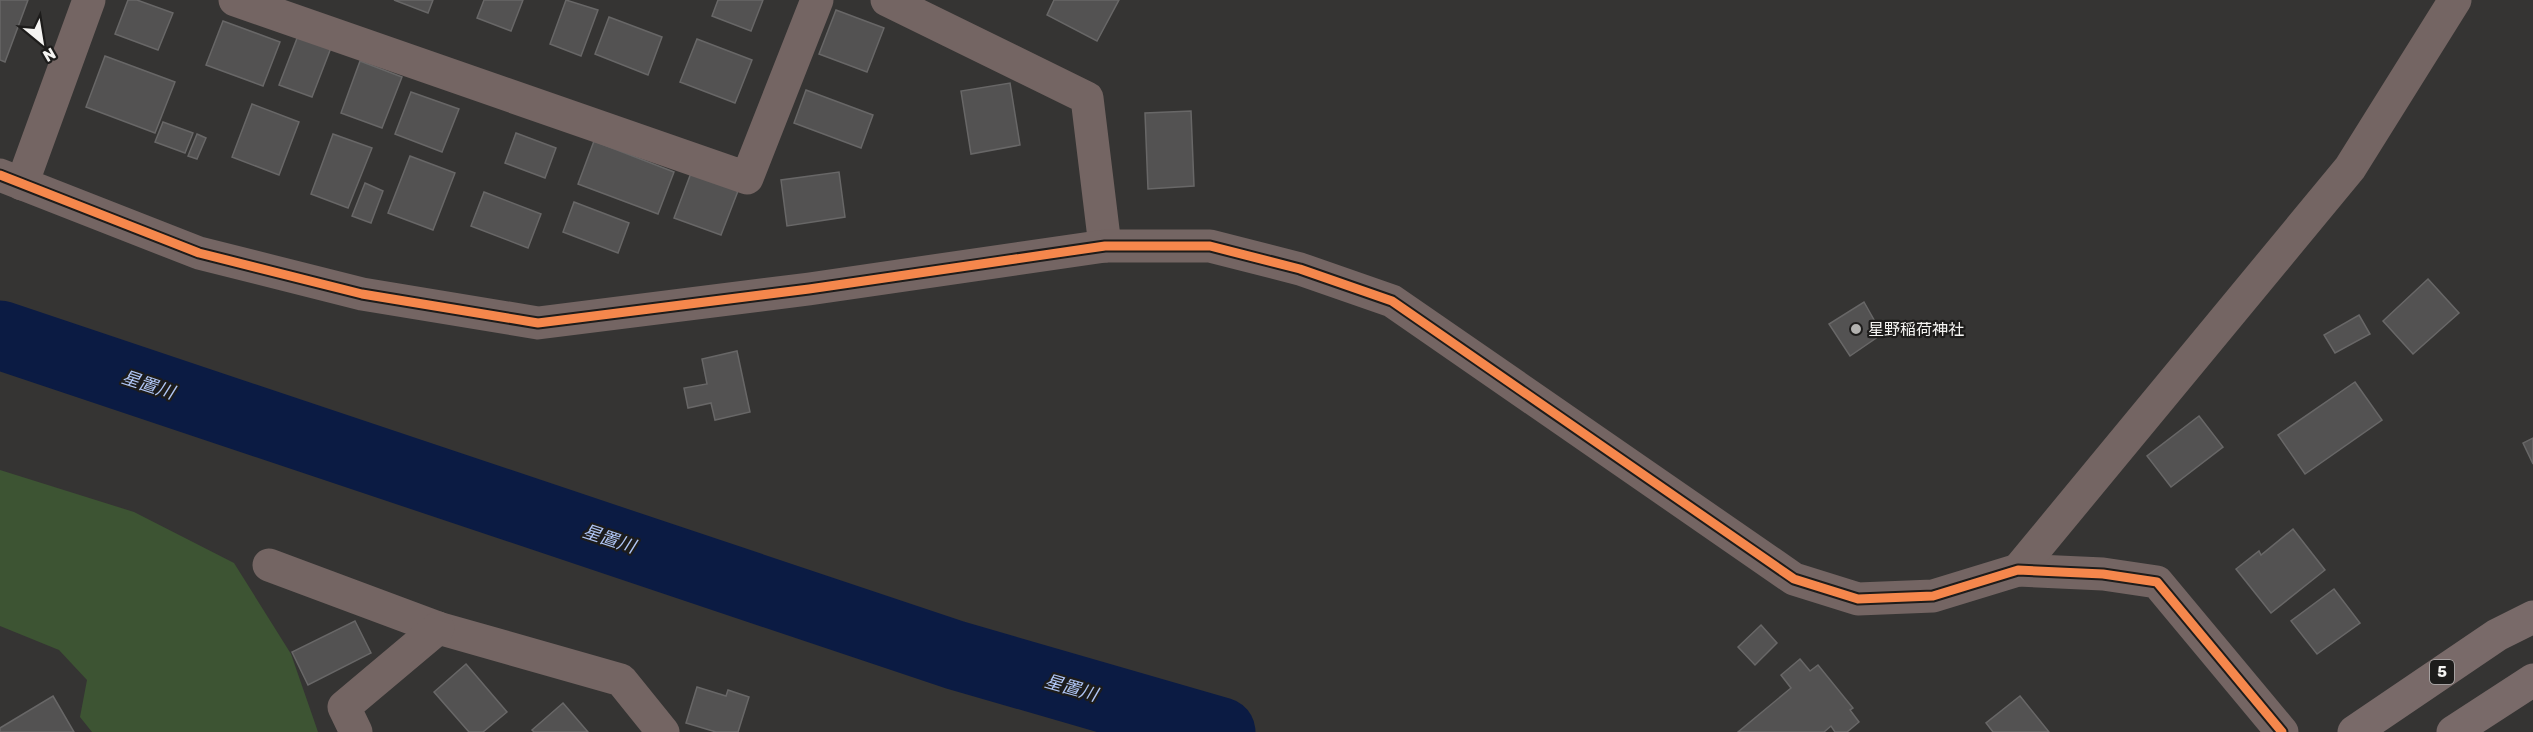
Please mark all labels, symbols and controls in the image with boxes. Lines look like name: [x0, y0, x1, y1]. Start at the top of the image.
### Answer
north arrow: [12, 12, 72, 72]
text: N: [40, 43, 59, 66]
place label: 星野稲荷神社: [1868, 320, 1964, 339]
marker: 星野稲荷神社: [1849, 322, 1863, 336]
water label: 星置川: [119, 366, 179, 404]
water label: 星置川: [580, 520, 640, 558]
road number: 5: [2430, 660, 2454, 684]
water label: 星置川: [1042, 670, 1102, 707]

